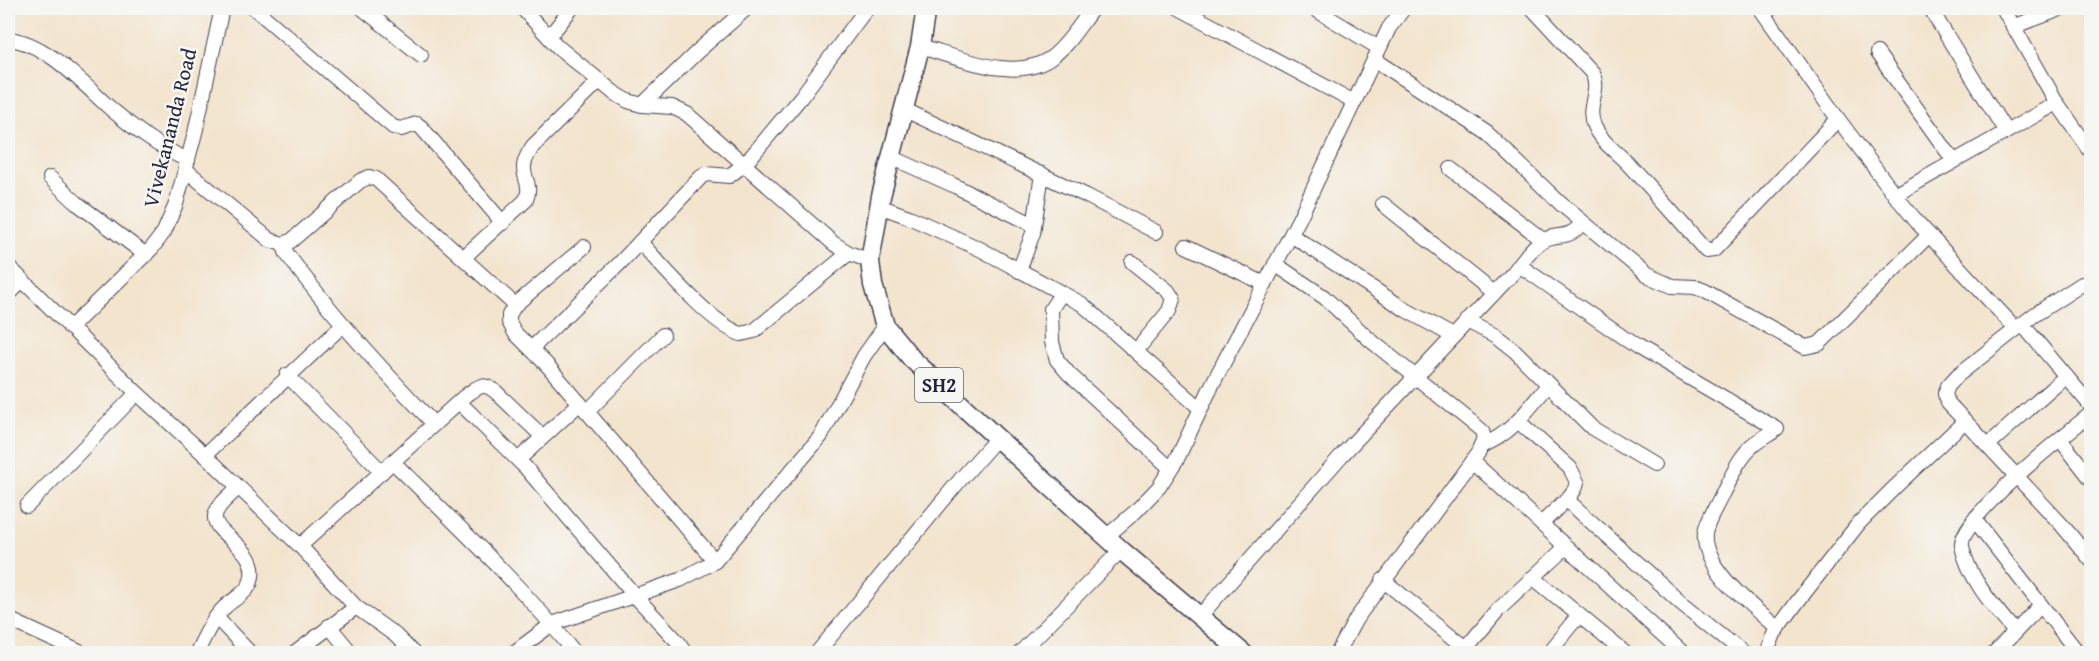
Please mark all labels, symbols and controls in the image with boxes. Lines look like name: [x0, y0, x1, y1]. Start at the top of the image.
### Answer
street label: Vivekananda Road: [135, 44, 204, 211]
road number: SH2: [915, 368, 963, 402]

